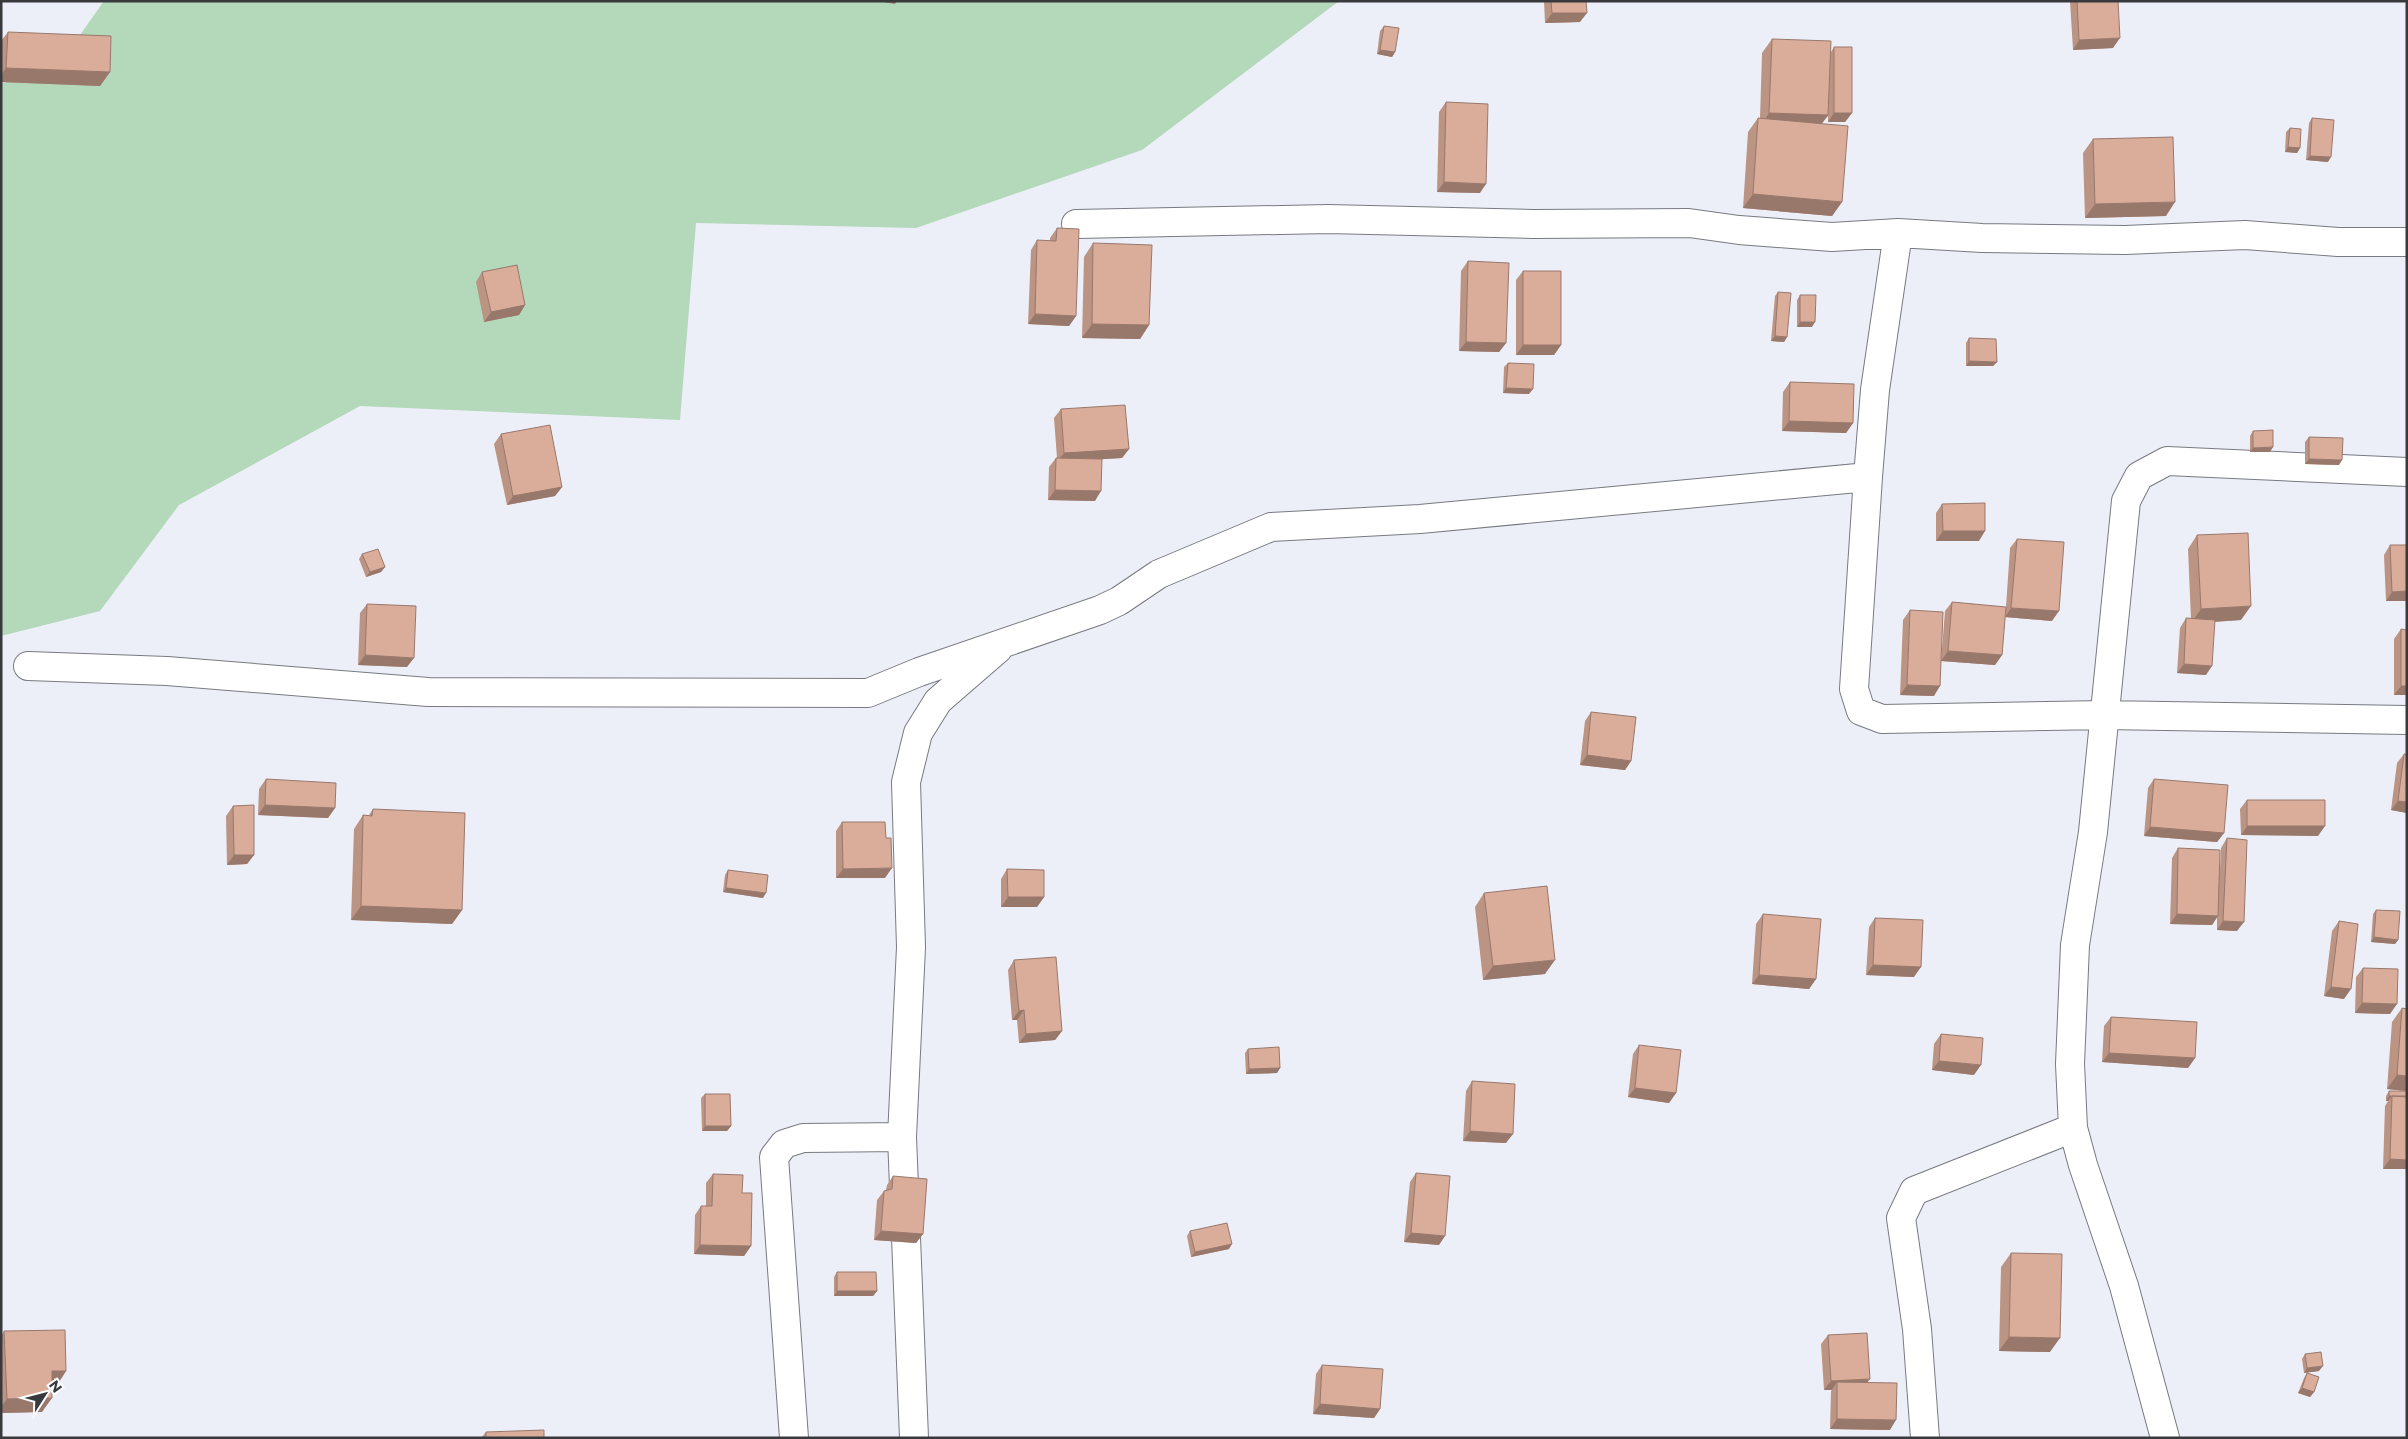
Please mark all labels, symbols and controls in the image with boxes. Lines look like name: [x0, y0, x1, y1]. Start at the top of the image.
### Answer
north arrow: [20, 1369, 70, 1419]
text: N: [45, 1376, 66, 1396]

